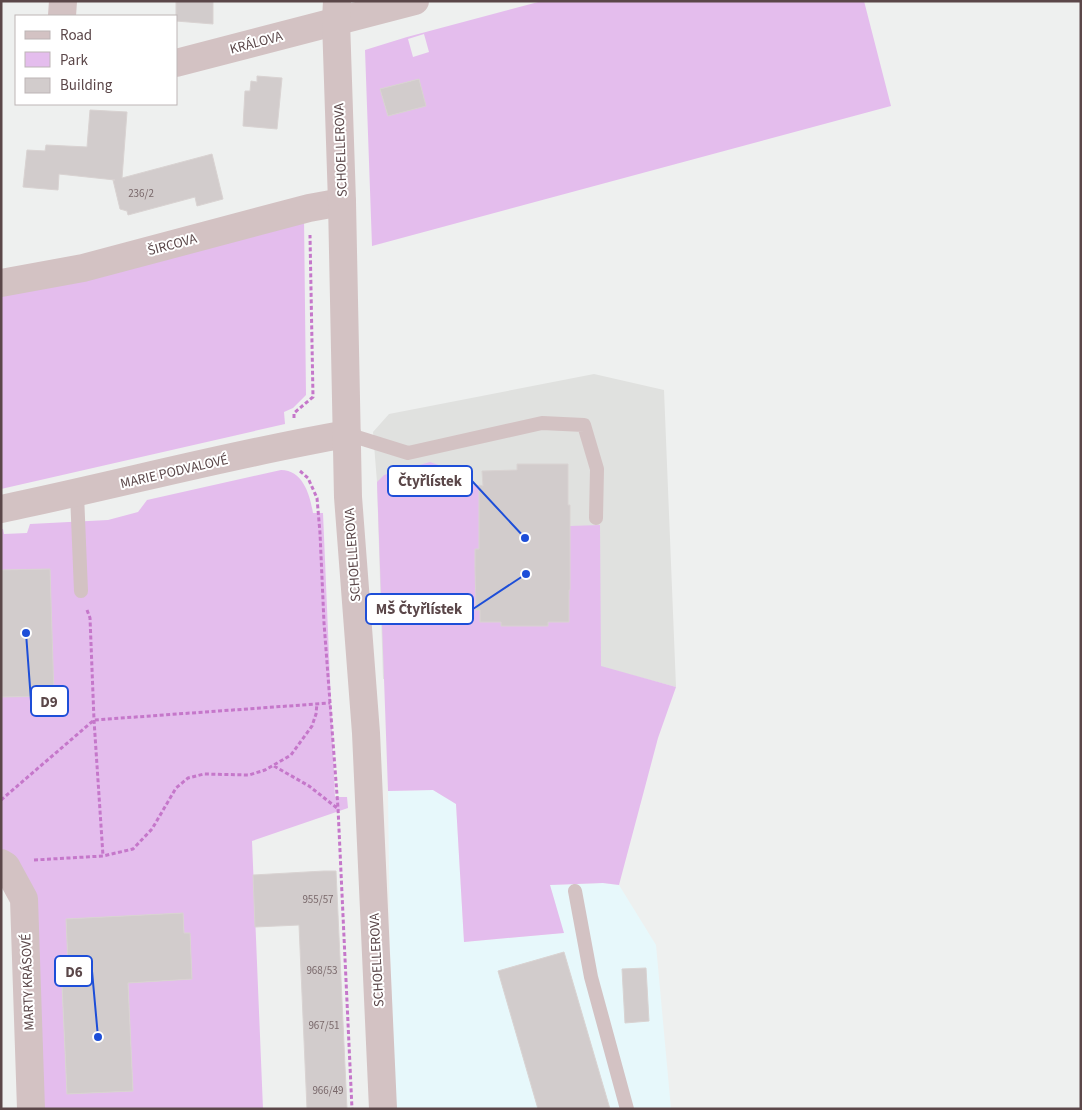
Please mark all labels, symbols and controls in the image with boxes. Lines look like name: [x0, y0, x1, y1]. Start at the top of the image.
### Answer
legend: [15, 15, 178, 105]
text: Road: [60, 25, 92, 46]
street label: KRÁLOVA: [228, 26, 285, 60]
text: Park: [60, 50, 89, 71]
text: Building: [60, 75, 113, 96]
street label: SCHOELLEROVA: [329, 102, 353, 197]
house number: 236/2: [128, 186, 154, 201]
street label: ŠIRCOVA: [145, 229, 200, 261]
street label: MARIE PODVALOVÉ: [118, 450, 230, 494]
callout: Čtyřlístek: [388, 466, 472, 496]
text: Čtyřlístek: [398, 471, 463, 492]
street label: SCHOELLEROVA: [340, 507, 366, 603]
callout: MŠ Čtyřlístek: [366, 594, 473, 624]
text: MŠ Čtyřlístek: [376, 599, 463, 620]
callout: D9: [31, 686, 68, 716]
text: D9: [40, 692, 58, 713]
house number: 955/57: [302, 892, 334, 907]
street label: SCHOELLEROVA: [365, 912, 389, 1007]
street label: MARTY KRÁSOVÉ: [16, 933, 40, 1031]
callout: D6: [55, 956, 92, 986]
text: D6: [65, 962, 83, 983]
house number: 968/53: [306, 963, 338, 978]
house number: 967/51: [308, 1018, 340, 1033]
house number: 966/49: [312, 1083, 344, 1098]

